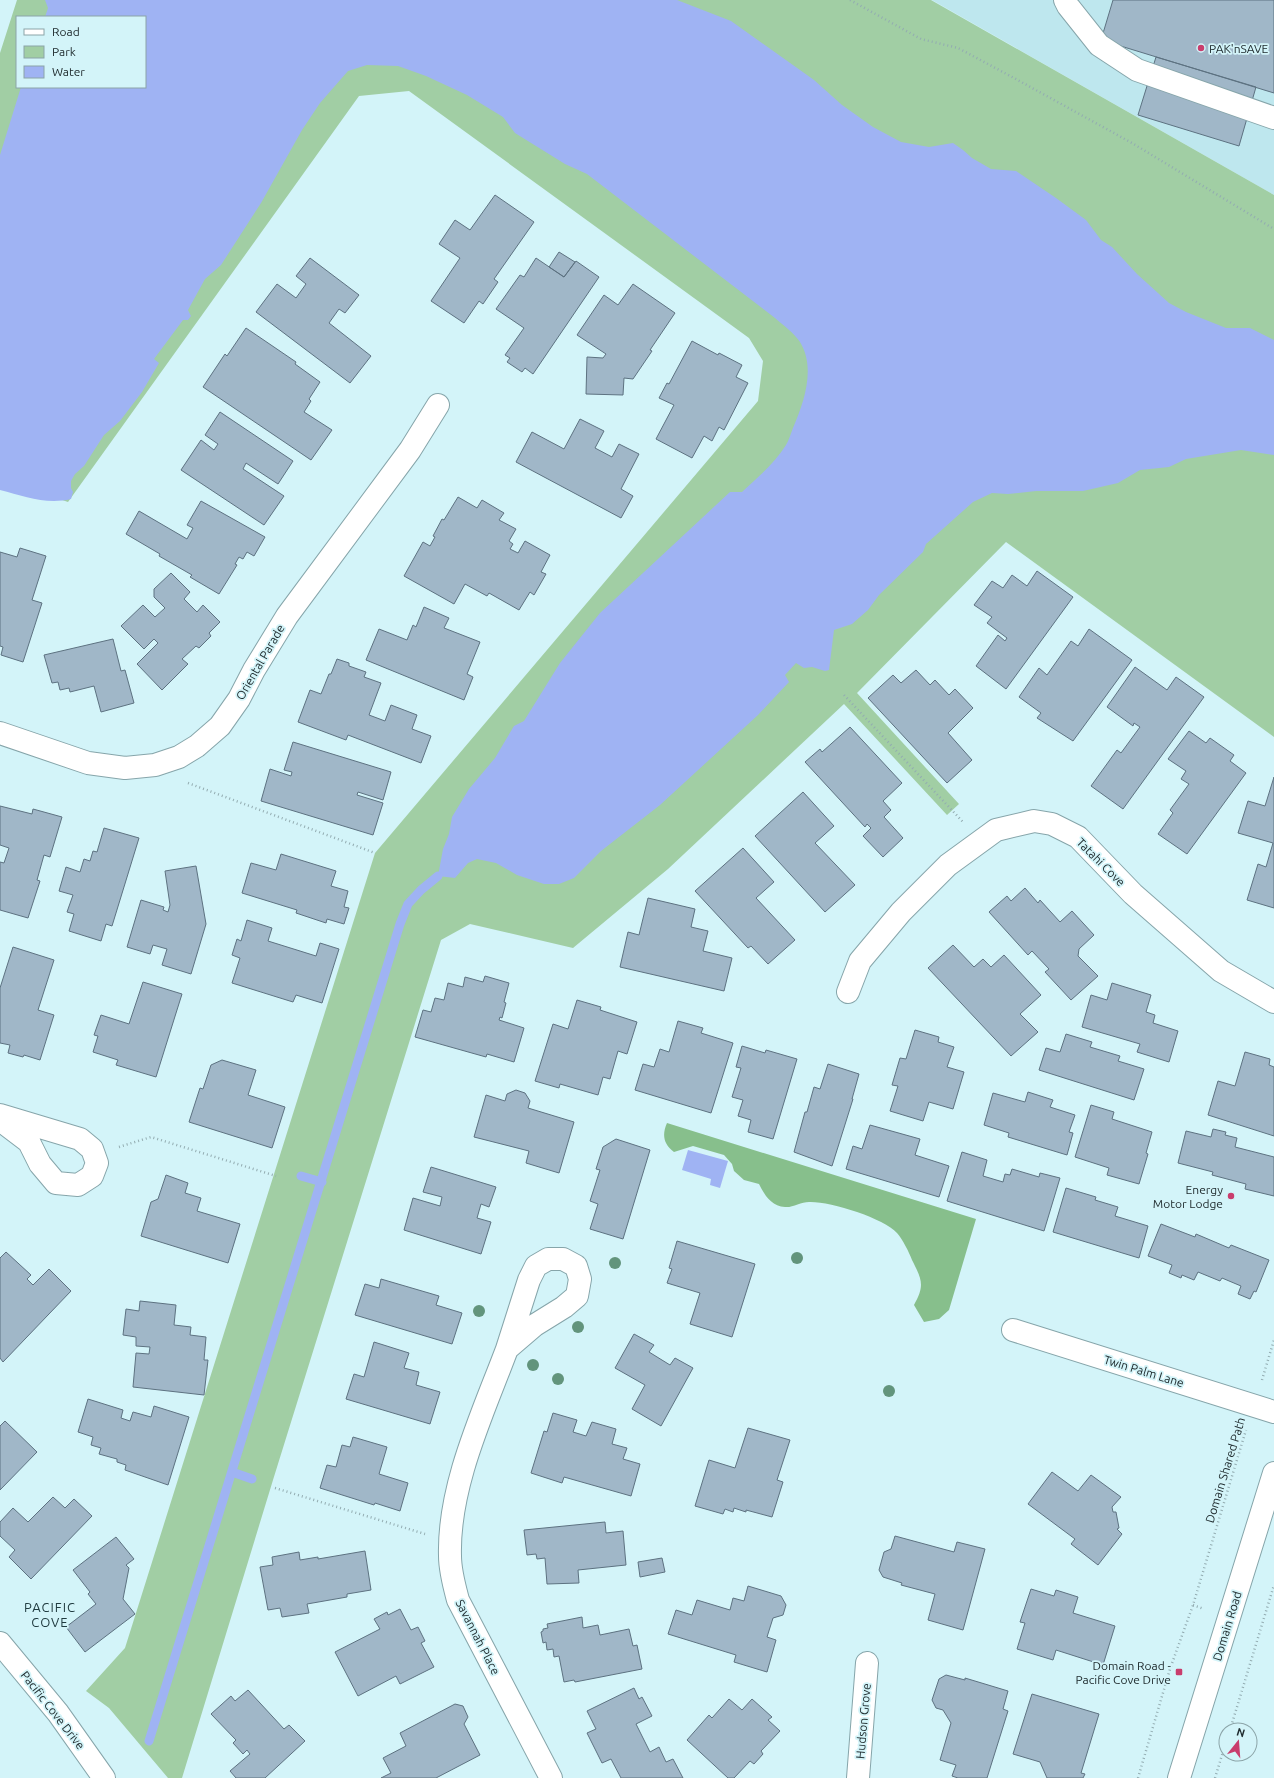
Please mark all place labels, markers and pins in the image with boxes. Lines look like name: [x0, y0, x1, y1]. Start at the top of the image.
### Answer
place label: PAK'nSAVE: [1209, 42, 1269, 55]
marker: PAK'nSAVE: [1196, 43, 1206, 53]
place label: Energy Motor Lodge: [1153, 1183, 1223, 1210]
marker: Energy Motor Lodge: [1226, 1191, 1236, 1201]
place label: Domain Road - Pacific Cove Drive: [1076, 1659, 1172, 1686]
marker: Domain Road - Pacific Cove Drive: [1174, 1667, 1184, 1677]

